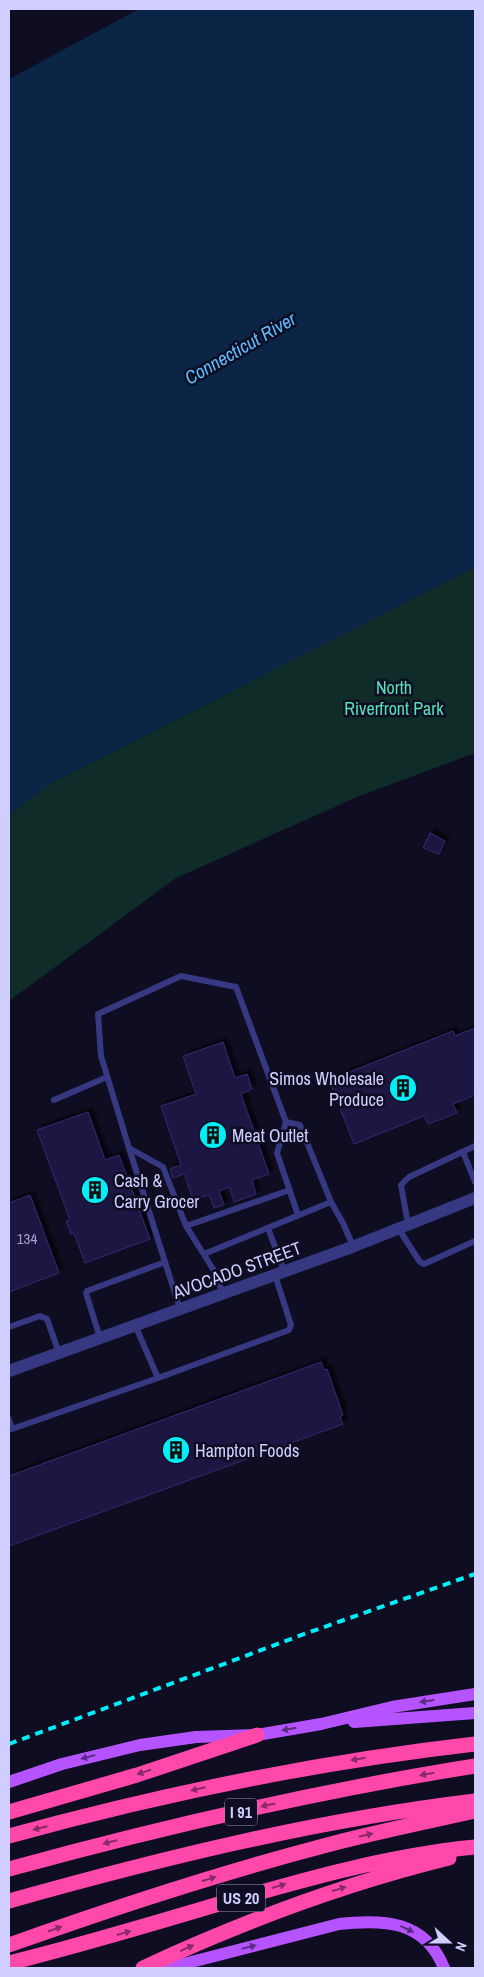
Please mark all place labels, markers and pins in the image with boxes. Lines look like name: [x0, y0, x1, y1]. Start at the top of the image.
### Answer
place label: Simos Wholesale Produce: [269, 1066, 384, 1112]
building icon: Simos Wholesale Produce: [388, 1073, 418, 1103]
building icon: Meat Outlet: [198, 1120, 228, 1150]
place label: Meat Outlet: [232, 1123, 308, 1148]
place label: Cash & Carry Grocer: [114, 1168, 199, 1214]
building icon: Cash & Carry Grocer: [80, 1175, 110, 1205]
building icon: Hampton Foods: [161, 1435, 191, 1465]
place label: Hampton Foods: [195, 1438, 299, 1463]

